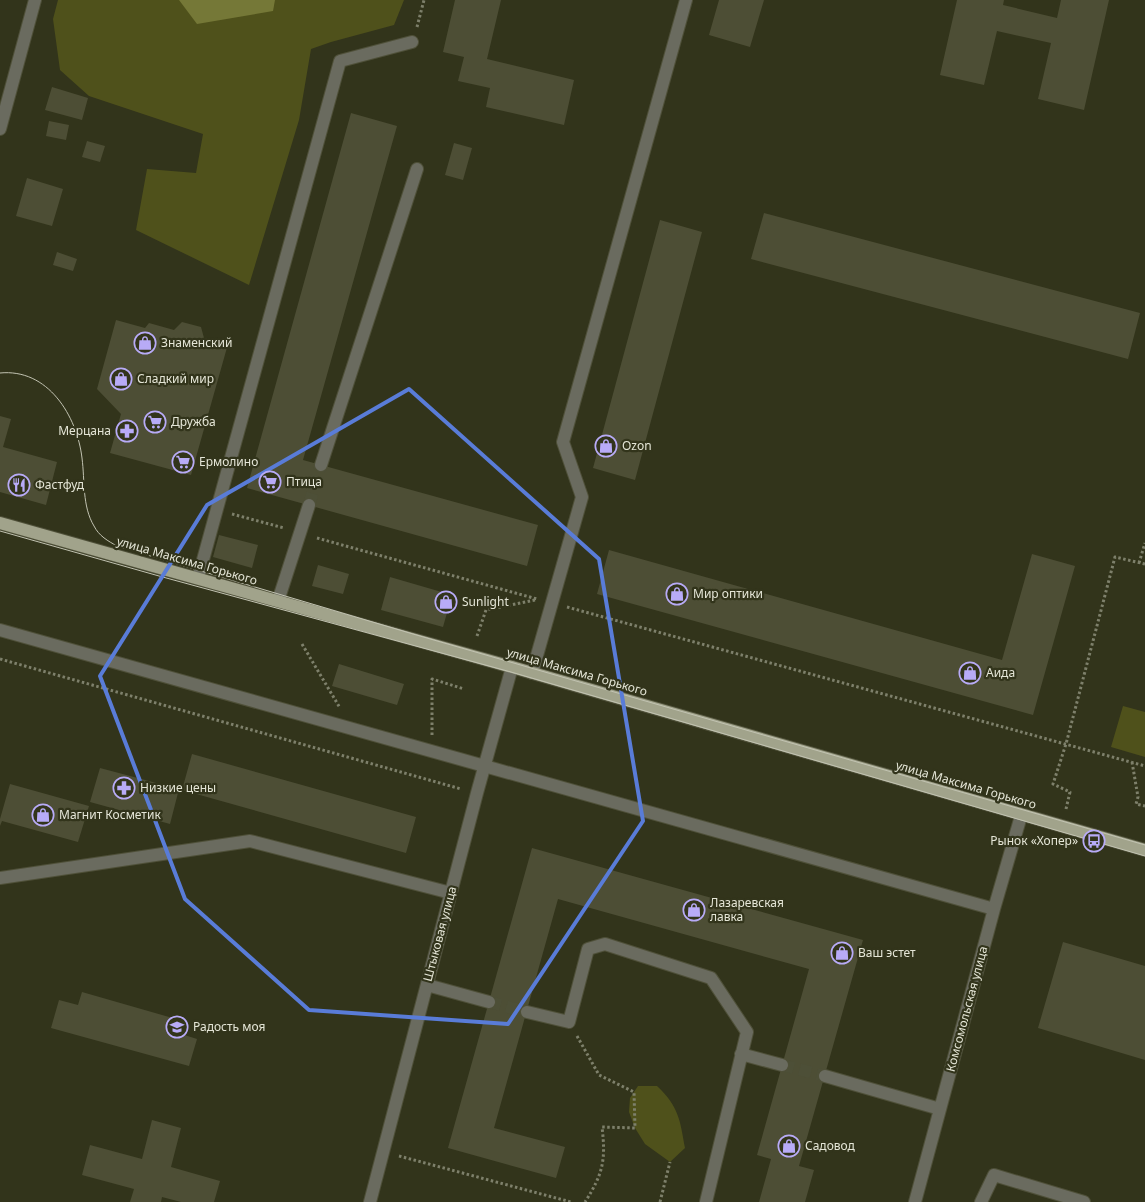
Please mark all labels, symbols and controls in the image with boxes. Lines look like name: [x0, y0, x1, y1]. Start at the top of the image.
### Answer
shop icon: Знаменский: [133, 331, 157, 355]
place label: Знаменский: [161, 334, 232, 351]
shop icon: Сладкий мир: [109, 367, 133, 391]
place label: Сладкий мир: [137, 370, 214, 387]
supermarket icon: Дружба: [143, 410, 167, 434]
place label: Дружба: [171, 413, 216, 430]
pharmacy icon: Мерцана: [115, 419, 139, 443]
place label: Мерцана: [58, 422, 111, 439]
shop icon: Ozon: [594, 434, 618, 458]
place label: Ozon: [622, 437, 652, 454]
supermarket icon: Ермолино: [171, 450, 195, 474]
place label: Ермолино: [199, 453, 258, 470]
supermarket icon: Птица: [258, 470, 282, 494]
restaurant icon: Фастфуд: [7, 473, 31, 497]
place label: Птица: [286, 473, 322, 490]
place label: Фастфуд: [35, 476, 85, 493]
street label: улица Максима Горького: [115, 532, 259, 589]
shop icon: Мир оптики: [665, 582, 689, 606]
place label: Мир оптики: [693, 585, 763, 602]
shop icon: Sunlight: [434, 590, 458, 614]
place label: Sunlight: [462, 593, 509, 610]
street label: улица Максима Горького: [505, 643, 649, 700]
shop icon: Аида: [958, 661, 982, 685]
place label: Аида: [986, 664, 1015, 681]
street label: улица Максима Горького: [894, 756, 1038, 813]
pharmacy icon: Низкие цены: [112, 776, 136, 800]
place label: Низкие цены: [140, 779, 216, 796]
shop icon: Магнит Косметик: [31, 803, 55, 827]
place label: Магнит Косметик: [59, 806, 161, 823]
bus stop icon: Рынок «Хопер»: [1082, 829, 1106, 853]
place label: Рынок «Хопер»: [990, 832, 1078, 849]
street label: Штыковая улица: [419, 884, 460, 983]
place label: Лазаревская лавка: [710, 894, 784, 925]
shop icon: Лазаревская лавка: [682, 898, 706, 922]
shop icon: Ваш эстет: [830, 941, 854, 965]
place label: Ваш эстет: [858, 944, 916, 961]
street label: Комсомольская улица: [942, 944, 991, 1073]
school or university icon: Радость моя: [165, 1015, 189, 1039]
place label: Радость моя: [193, 1018, 265, 1035]
shop icon: Садовод: [777, 1134, 801, 1158]
place label: Садовод: [805, 1137, 856, 1154]

